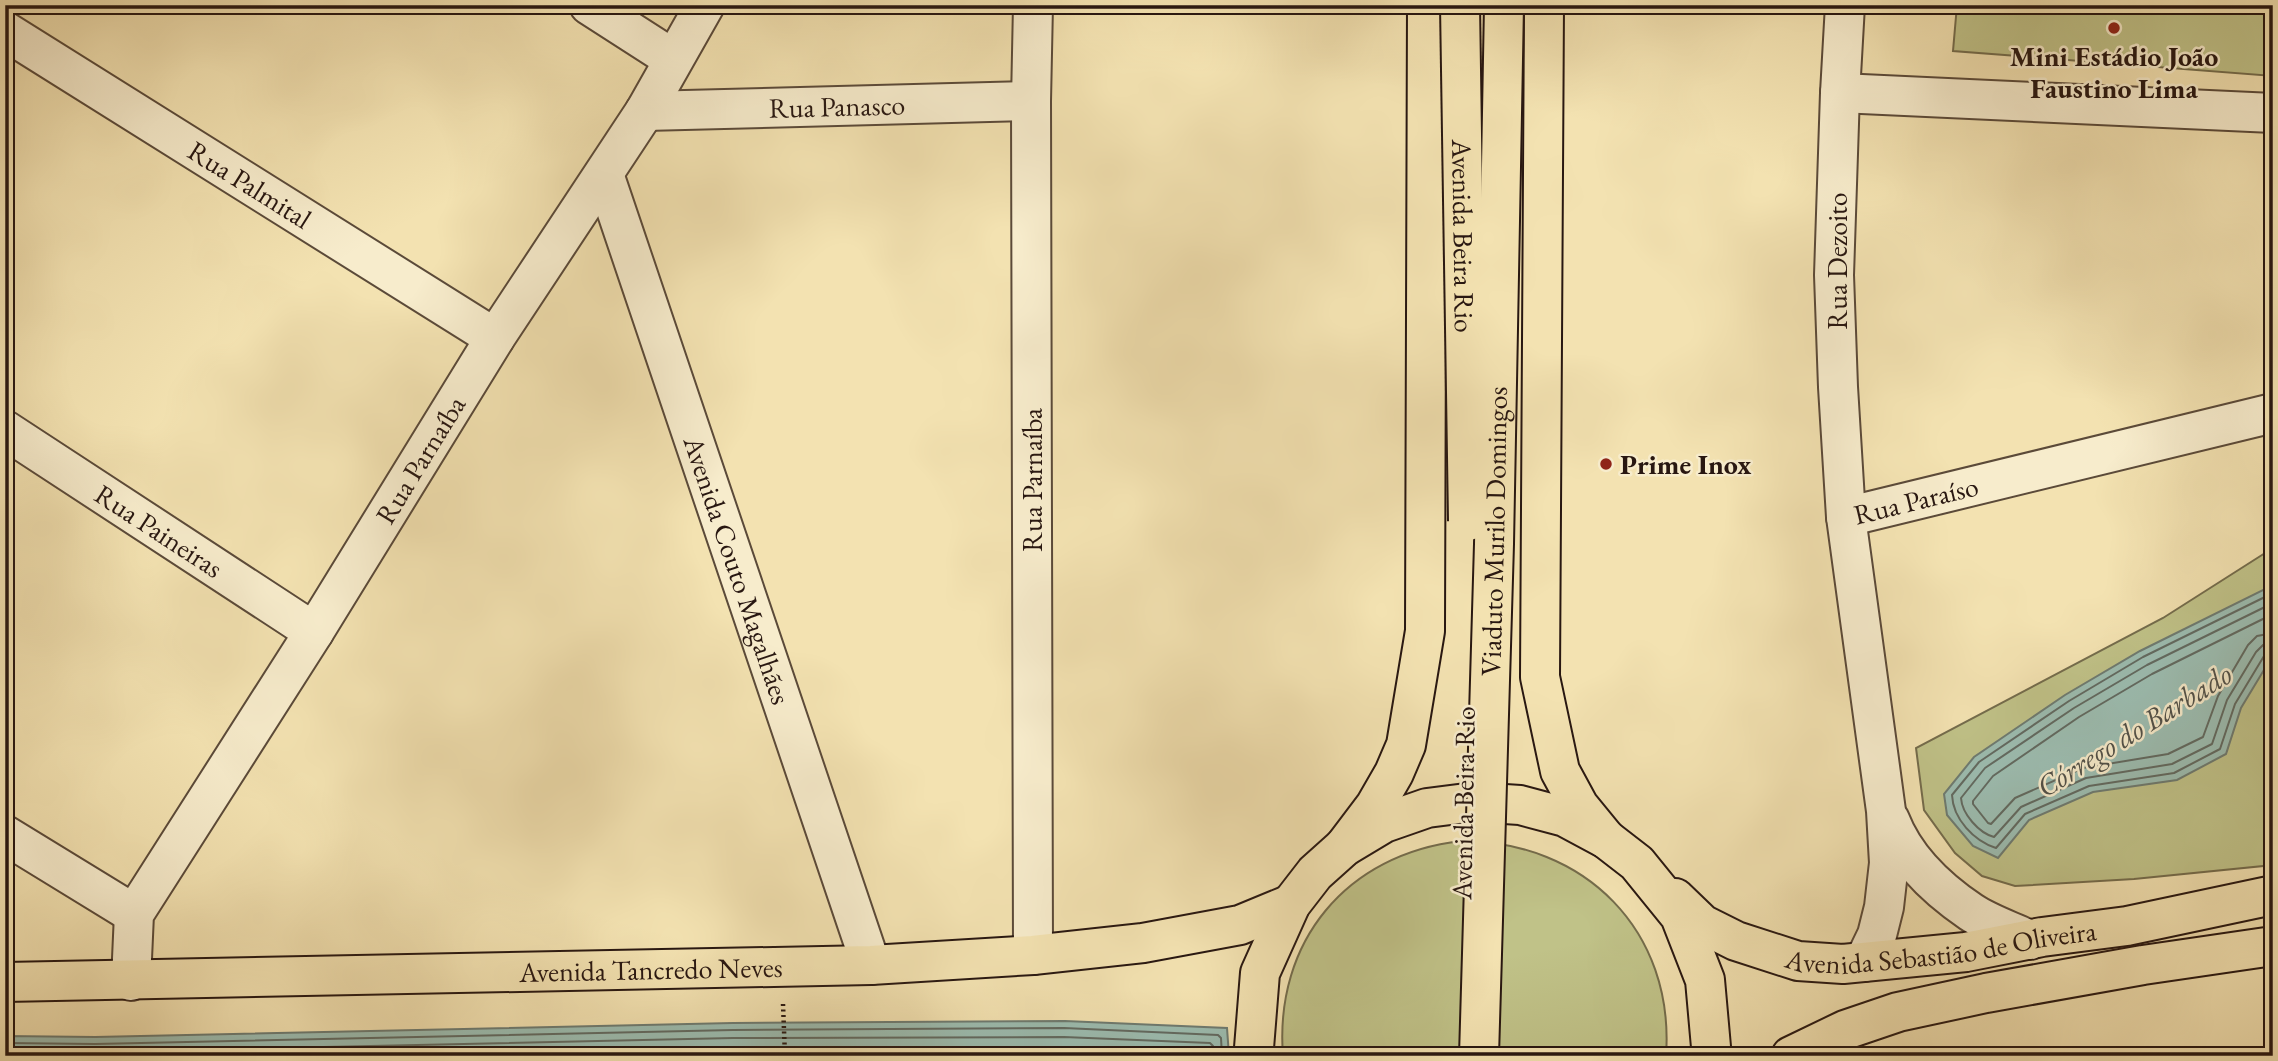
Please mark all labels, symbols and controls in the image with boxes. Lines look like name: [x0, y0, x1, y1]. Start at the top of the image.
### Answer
marker: Mini Estádio João Faustino Lima: [2106, 20, 2122, 36]
place label: Mini Estádio João Faustino Lima: [2010, 38, 2218, 106]
street label: Rua Panasco: [768, 86, 906, 126]
street label: Rua Palmital: [181, 132, 319, 237]
street label: Avenida Beira Rio: [1444, 138, 1483, 333]
street label: Rua Dezoito: [1819, 192, 1855, 330]
street label: Viaduto Murilo Domingos: [1472, 386, 1515, 676]
street label: Rua Parnaíba: [367, 388, 474, 530]
street label: Rua Parnaíba: [1014, 407, 1050, 552]
street label: Avenida Couto Magalhães: [675, 430, 800, 709]
place label: Prime Inox: [1620, 446, 1751, 482]
marker: Prime Inox: [1598, 456, 1614, 472]
street label: Rua Paraíso: [1850, 467, 1982, 532]
street label: Rua Paineiras: [88, 476, 230, 586]
water label: Córrego do Barbado: [2029, 654, 2239, 806]
street label: Avenida Beira Rio: [1443, 706, 1483, 901]
street label: Avenida Sebastião de Oliveira: [1780, 912, 2099, 982]
street label: Avenida Tancredo Neves: [518, 949, 783, 990]

